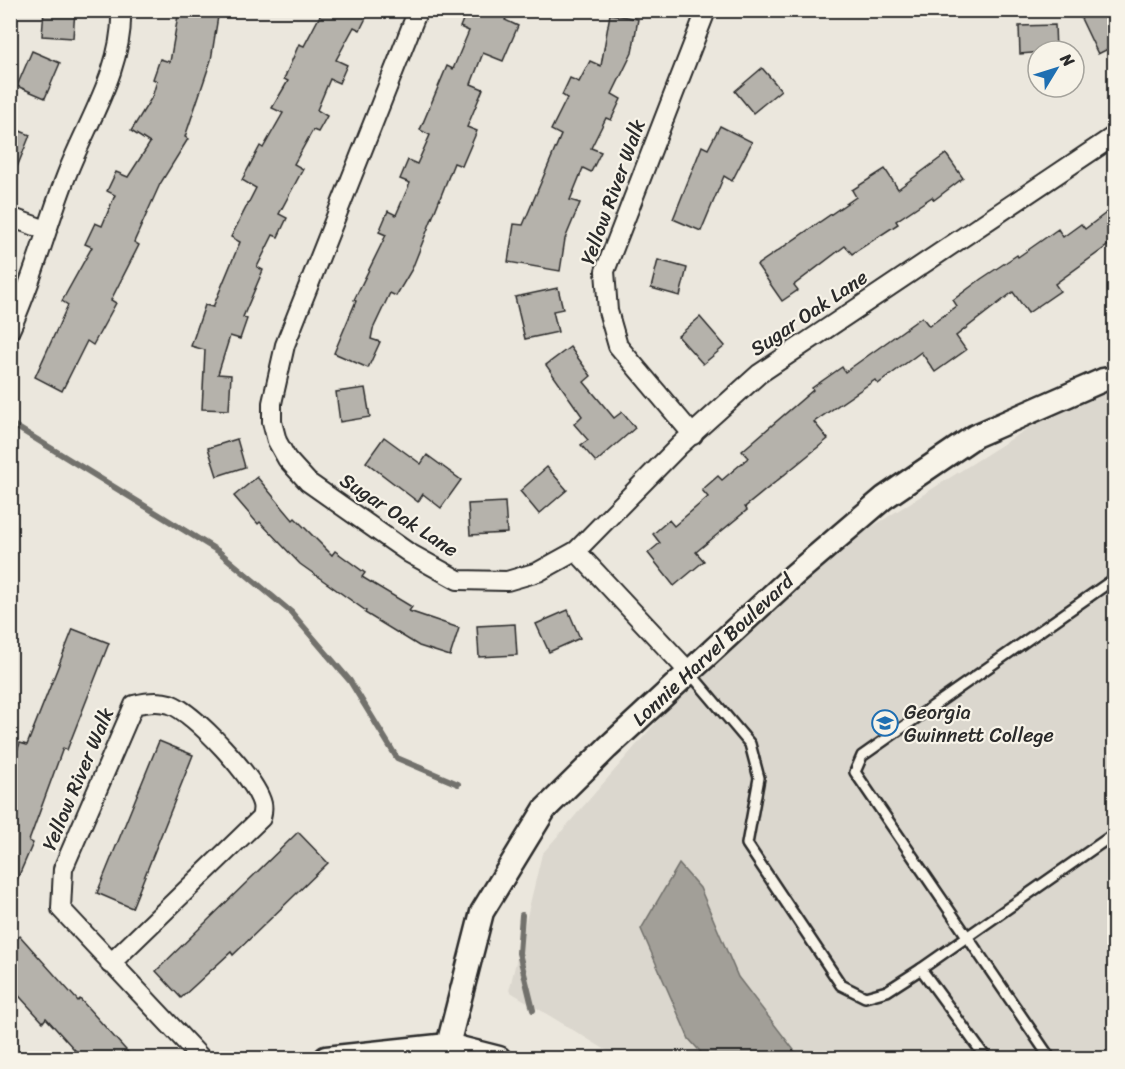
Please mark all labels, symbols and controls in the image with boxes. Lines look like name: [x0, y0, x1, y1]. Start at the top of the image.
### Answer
north arrow: [1026, 39, 1086, 99]
text: N: [1052, 46, 1083, 74]
street label: Yellow River Walk: [570, 114, 656, 270]
street label: Sugar Oak Lane: [743, 260, 875, 366]
street label: Sugar Oak Lane: [332, 463, 466, 567]
street label: Lonnie Harvel Boulevard: [624, 564, 803, 735]
place label: Georgia Gwinnett College: [904, 695, 1054, 753]
street label: Yellow River Walk: [32, 702, 124, 856]
school or university icon: Georgia Gwinnett College: [870, 708, 900, 738]

